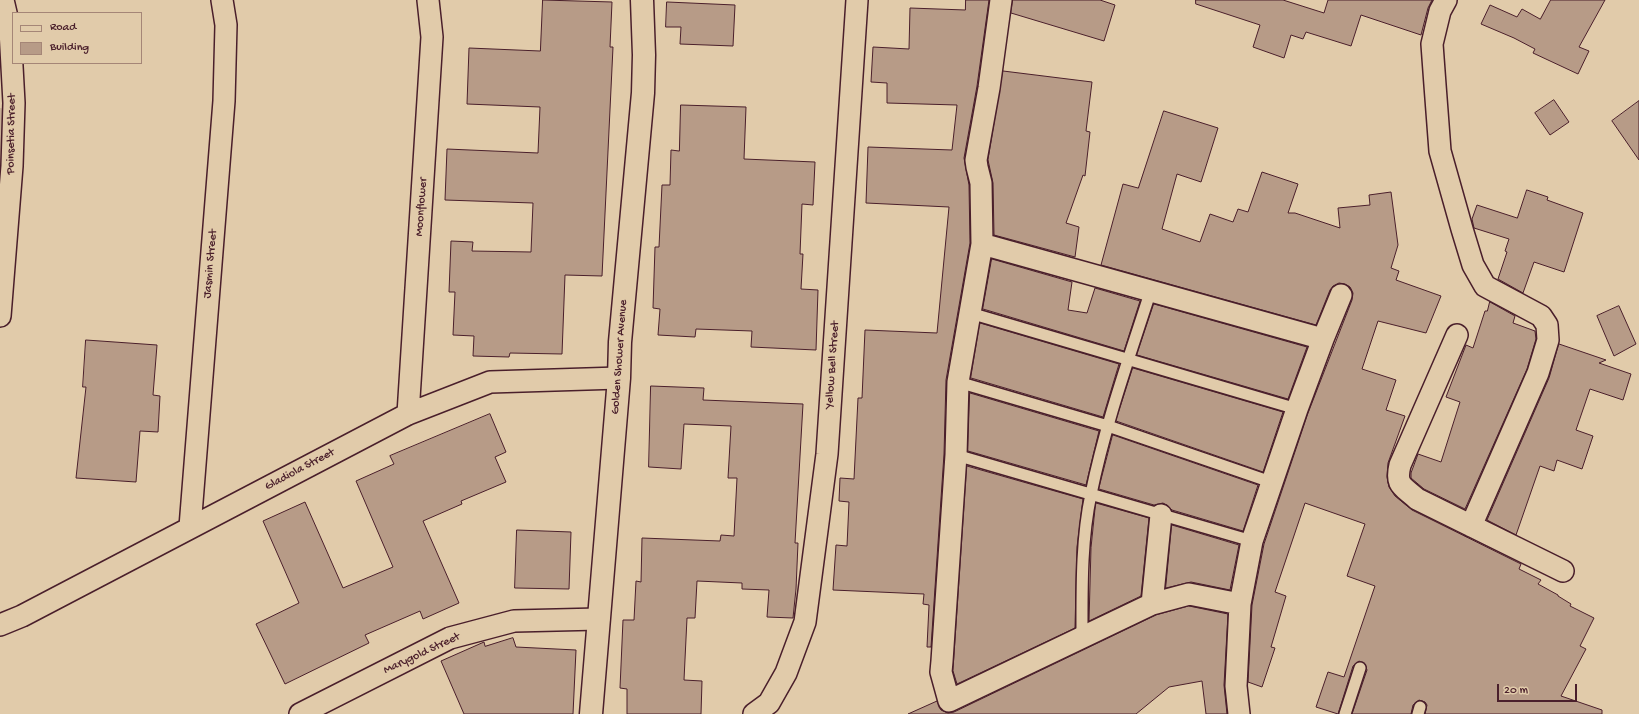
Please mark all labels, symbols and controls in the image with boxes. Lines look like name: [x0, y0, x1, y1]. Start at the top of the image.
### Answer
legend: [12, 12, 142, 64]
text: Road: [50, 21, 76, 35]
text: Building: [50, 41, 89, 55]
street label: Poinsetia Street: [4, 93, 20, 175]
street label: Moonflower: [413, 177, 431, 237]
street label: Jasmin Street: [201, 229, 221, 299]
street label: Golden Shower Avenue: [609, 299, 631, 415]
street label: Yellow Bell Street: [823, 321, 843, 409]
street label: Gladiola Street: [263, 446, 337, 494]
street label: Marygold Street: [381, 630, 463, 678]
scale bar: [1499, 676, 1579, 702]
text: 20 m: [1504, 684, 1528, 698]

